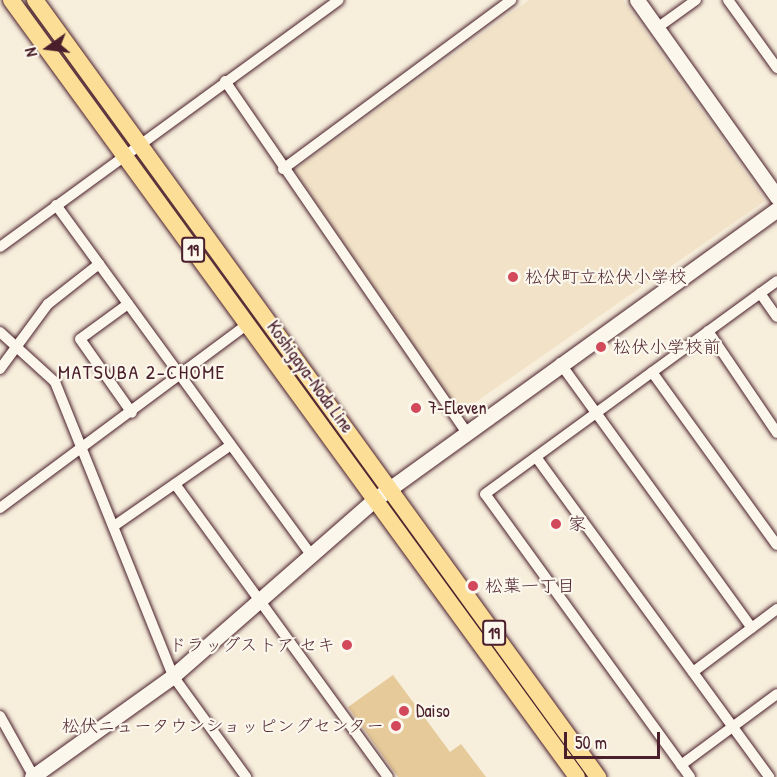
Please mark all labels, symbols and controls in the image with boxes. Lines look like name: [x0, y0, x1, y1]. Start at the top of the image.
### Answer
north arrow: [18, 18, 78, 78]
text: N: [19, 46, 42, 59]
road number: 19: [181, 237, 205, 263]
place label: 松伏町立松伏小学校: [525, 266, 687, 288]
marker: 松伏町立松伏小学校: [506, 270, 520, 284]
street label: Koshigaya-Noda Line: [262, 317, 358, 437]
place label: 松伏小学校前: [613, 336, 721, 358]
marker: 松伏小学校前: [594, 340, 608, 354]
district label: MATSUBA 2-CHOME: [58, 359, 226, 383]
place label: 7-Eleven: [428, 397, 487, 419]
marker: 7-Eleven: [409, 401, 423, 415]
place label: 家: [568, 513, 586, 535]
marker: 家: [549, 517, 563, 531]
place label: 松葉一丁目: [485, 575, 575, 597]
marker: 松葉一丁目: [466, 579, 480, 593]
road number: 19: [482, 620, 506, 646]
place label: ドラッグストア セキ: [169, 634, 335, 656]
marker: ドラッグストア セキ: [340, 638, 354, 652]
place label: Daiso: [416, 700, 450, 722]
marker: Daiso: [397, 704, 411, 718]
place label: 松伏ニュータウンショッピングセンター: [60, 715, 384, 737]
marker: 松伏ニュータウンショッピングセンター: [389, 719, 403, 733]
scale bar: [567, 720, 663, 758]
text: 50 m: [575, 730, 607, 755]

